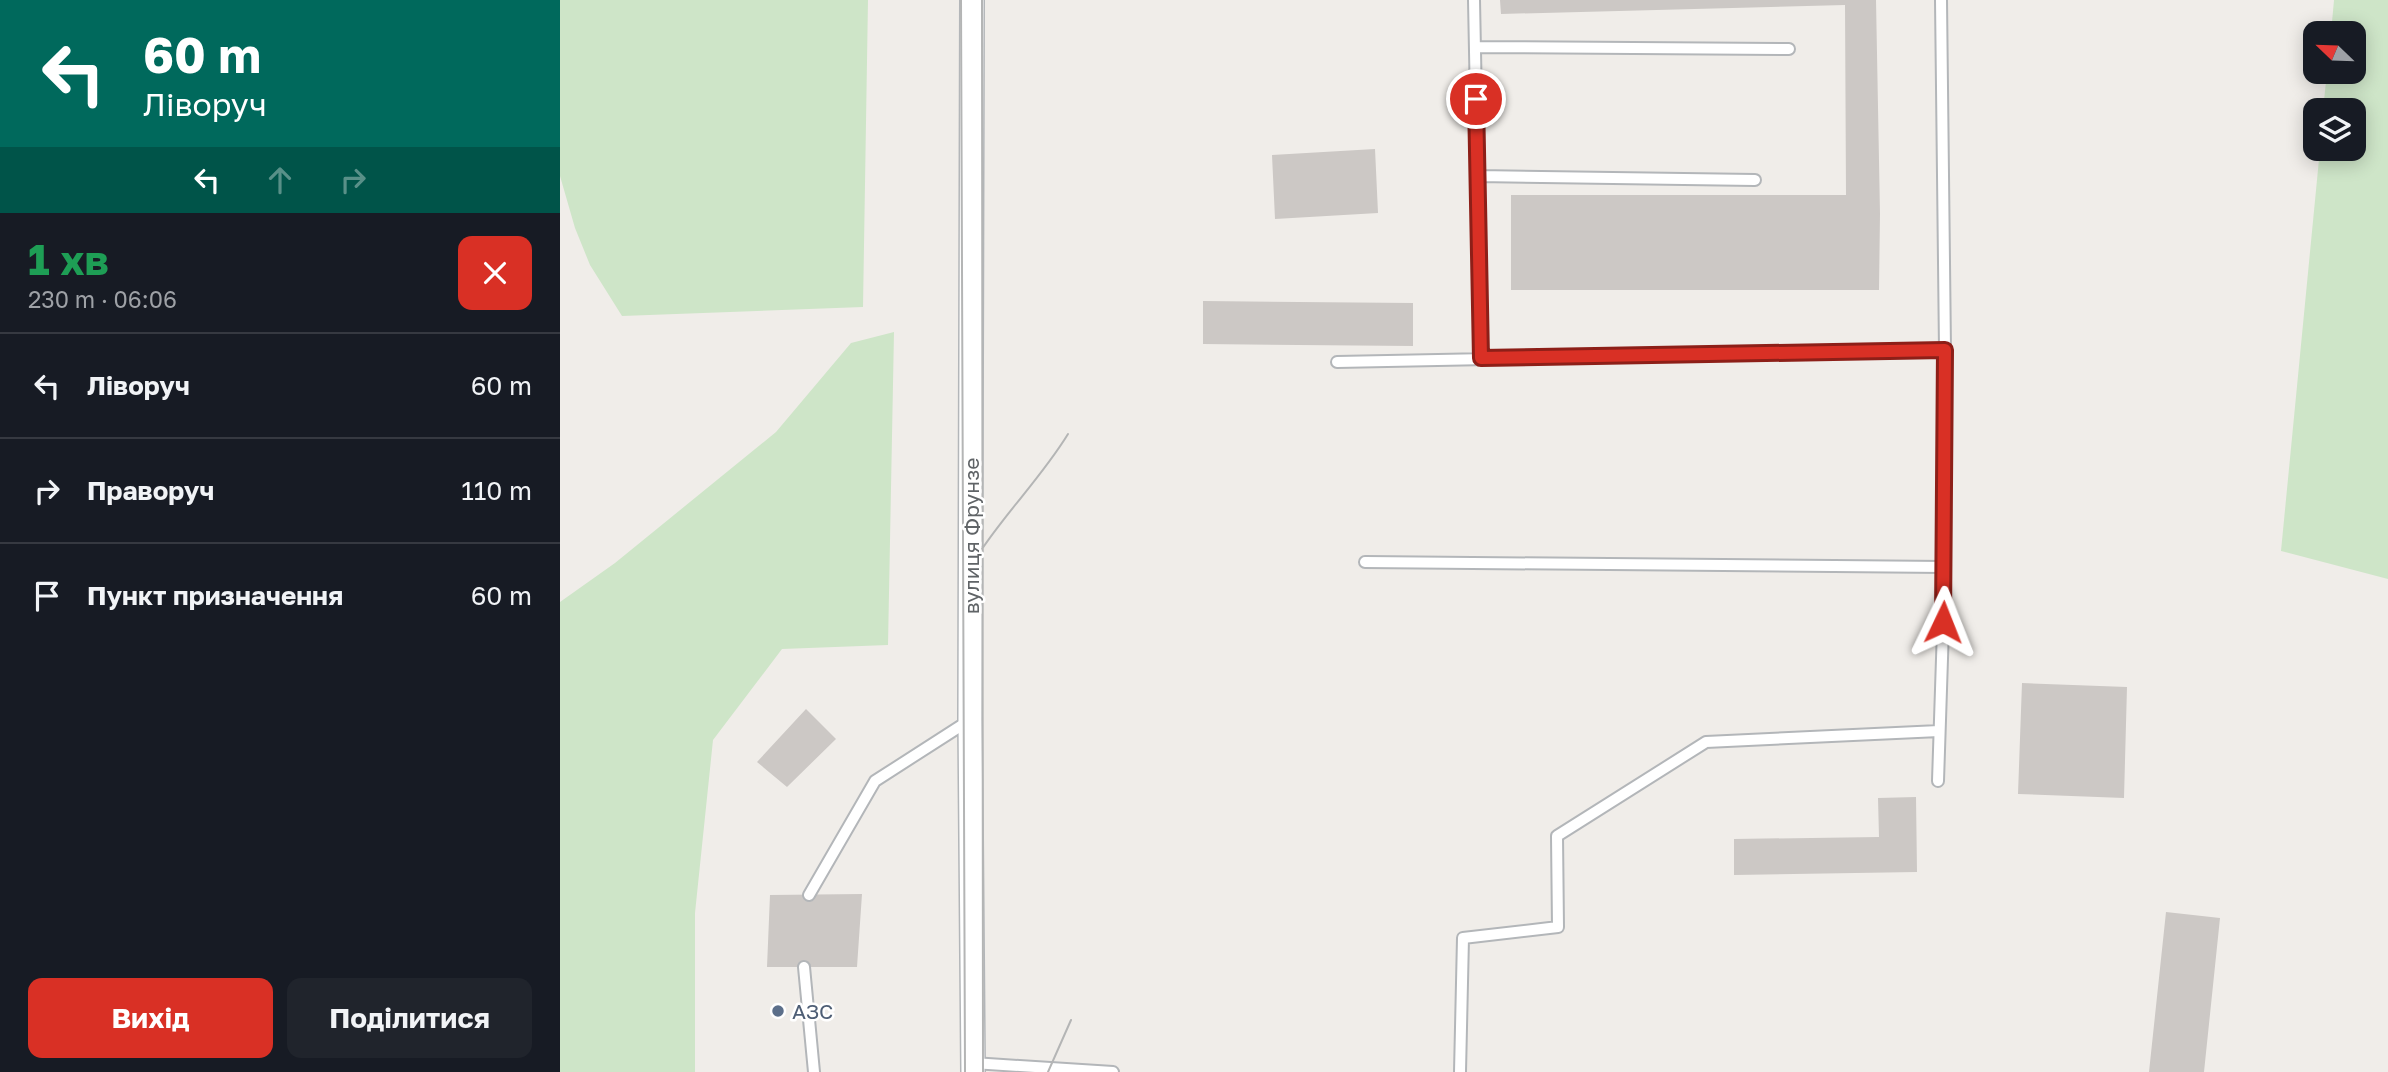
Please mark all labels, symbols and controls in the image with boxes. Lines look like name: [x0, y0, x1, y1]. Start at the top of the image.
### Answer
north arrow: [2303, 21, 2366, 84]
map controls: [2303, 21, 2366, 161]
text: 60 m: [143, 25, 261, 84]
icon: left: [28, 28, 119, 119]
pin: [1446, 69, 1506, 129]
icon: arrive: [1457, 80, 1495, 118]
text: Ліворуч: [143, 85, 267, 123]
button: layers: [2303, 98, 2366, 161]
icon: left: [188, 161, 226, 199]
icon: ahead: [261, 161, 299, 199]
icon: right: [334, 161, 372, 199]
text: 1 хв: [28, 234, 109, 284]
button: close: [458, 236, 532, 310]
text: 230 m · 06:06: [28, 285, 177, 313]
icon: left: [28, 367, 66, 405]
text: Ліворуч: [87, 370, 190, 401]
text: 60 m: [471, 370, 532, 401]
street label: вулиця Фрунзе: [958, 458, 984, 614]
icon: right: [28, 472, 66, 510]
text: Праворуч: [87, 475, 215, 506]
text: 110 m: [461, 475, 532, 506]
icon: arrive: [28, 577, 66, 615]
text: Пункт призначення: [87, 580, 343, 611]
text: 60 m: [471, 580, 532, 611]
position arrow: [1906, 585, 1980, 659]
button: Вихід: [28, 978, 273, 1058]
button: Поділитися: [287, 978, 532, 1058]
place label: АЗС: [792, 998, 833, 1024]
marker: АЗС: [770, 1003, 786, 1019]

